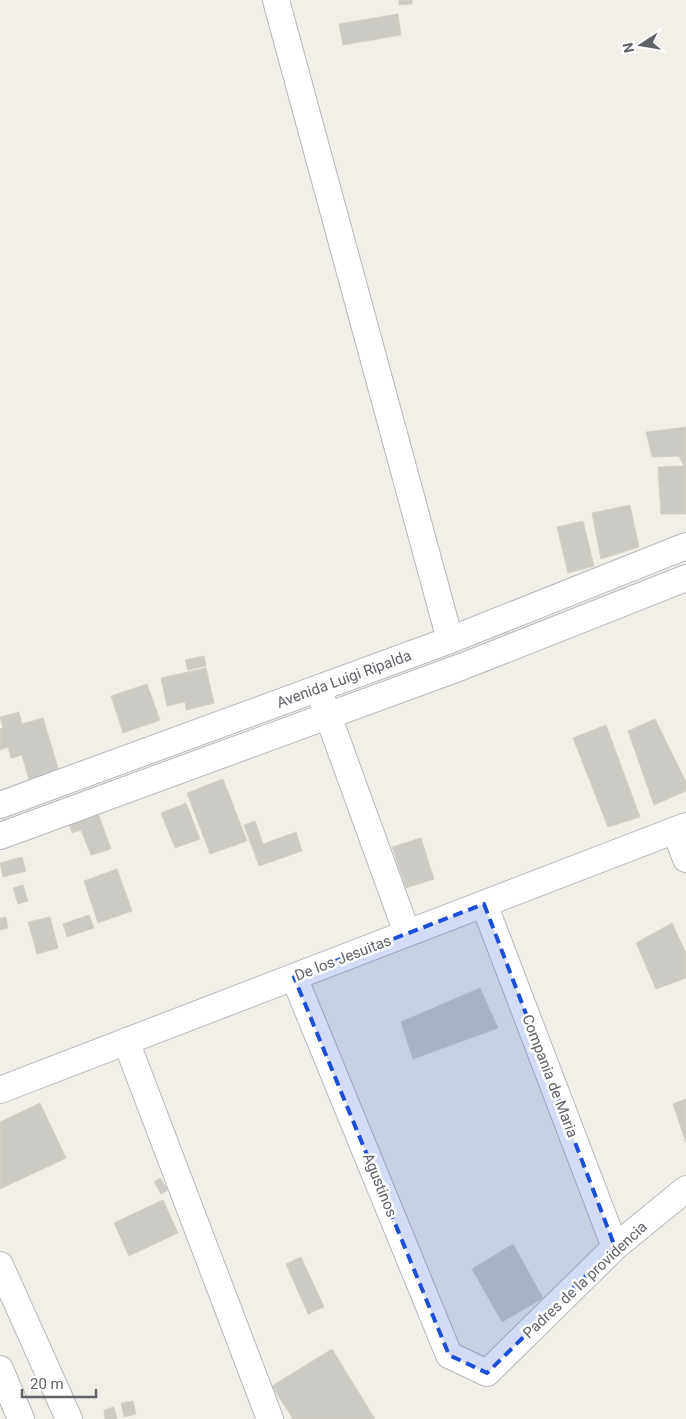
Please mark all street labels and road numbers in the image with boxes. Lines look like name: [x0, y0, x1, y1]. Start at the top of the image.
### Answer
street label: Avenida Luigi Ripalda: [274, 646, 414, 712]
street label: De los Jesuitas: [292, 931, 394, 985]
street label: Compania de Maria: [518, 1012, 582, 1140]
street label: Agustinos: [359, 1150, 401, 1220]
street label: Padres de la providencia: [519, 1218, 651, 1342]

